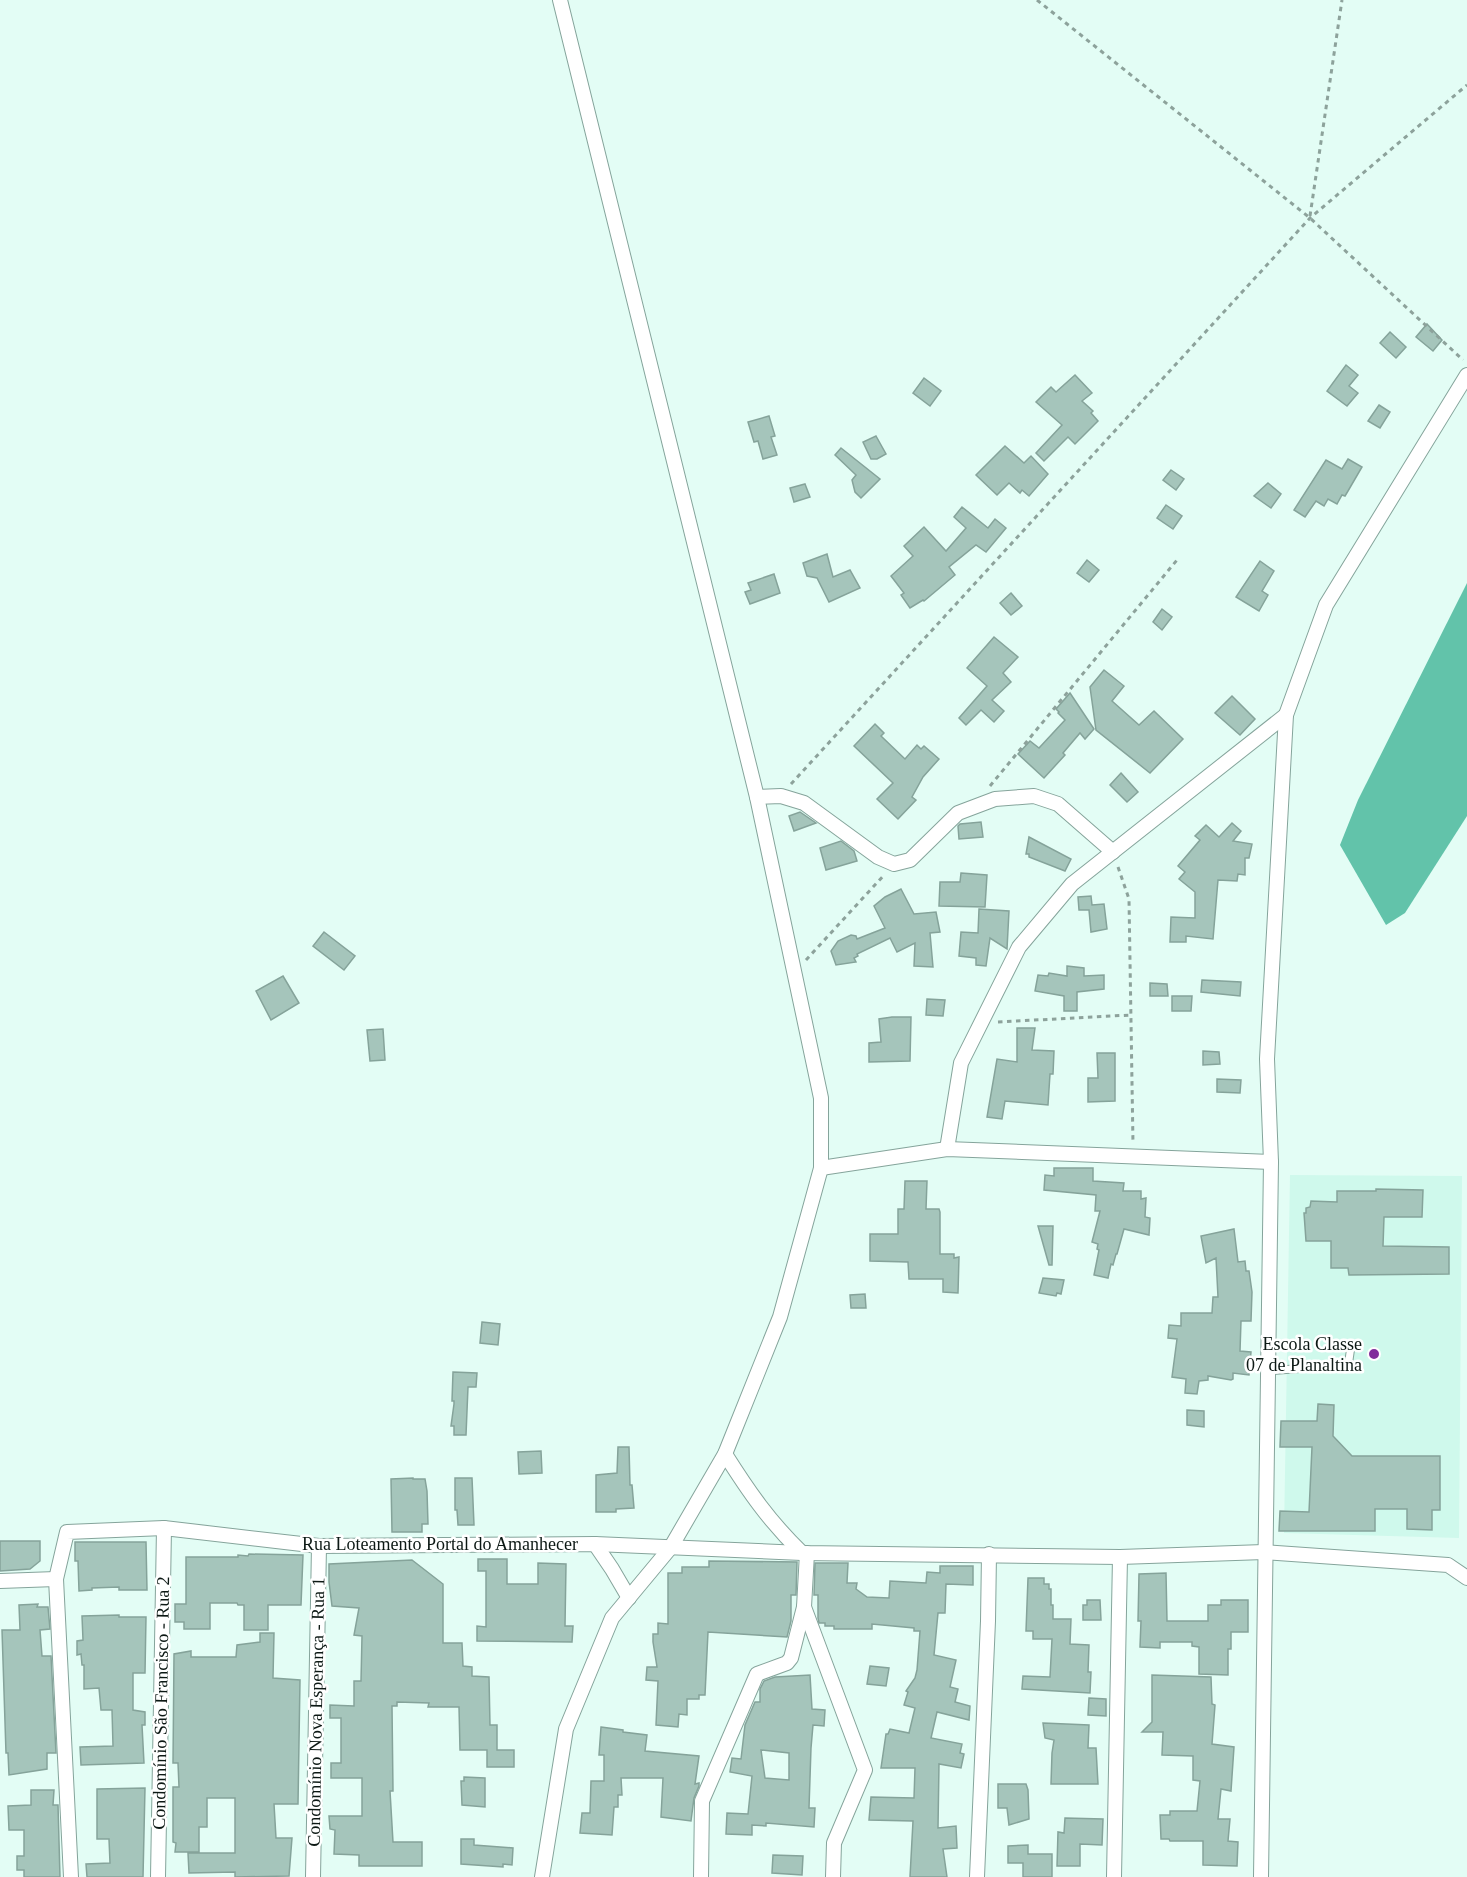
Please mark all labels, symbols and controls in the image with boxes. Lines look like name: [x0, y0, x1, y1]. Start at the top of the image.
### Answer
place label: Escola Classe 07 de Planaltina: [1246, 1334, 1362, 1375]
marker: Escola Classe 07 de Planaltina: [1367, 1347, 1381, 1361]
street label: Rua Loteamento Portal do Amanhecer: [302, 1534, 578, 1554]
street label: Condomínio São Francisco - Rua 2: [149, 1576, 173, 1830]
street label: Condomínio Nova Esperança - Rua 1: [304, 1577, 328, 1847]

